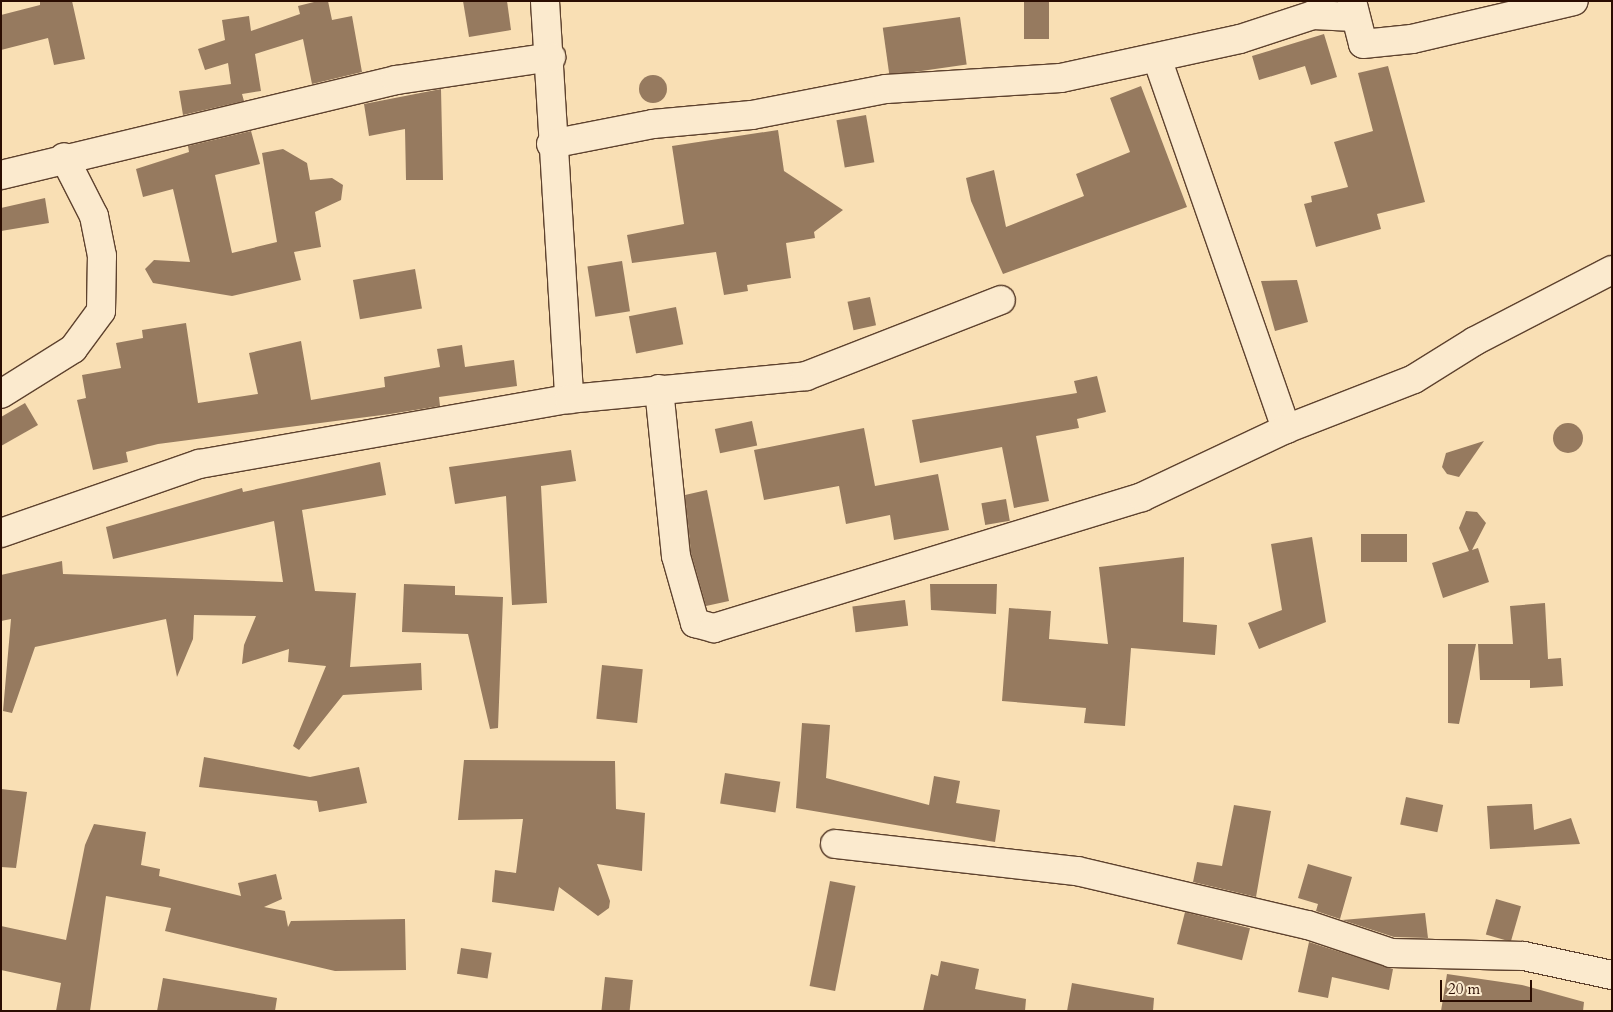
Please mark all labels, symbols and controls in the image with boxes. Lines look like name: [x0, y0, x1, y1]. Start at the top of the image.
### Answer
scale bar: [1443, 970, 1536, 1002]
text: 20 m: [1448, 979, 1480, 999]

